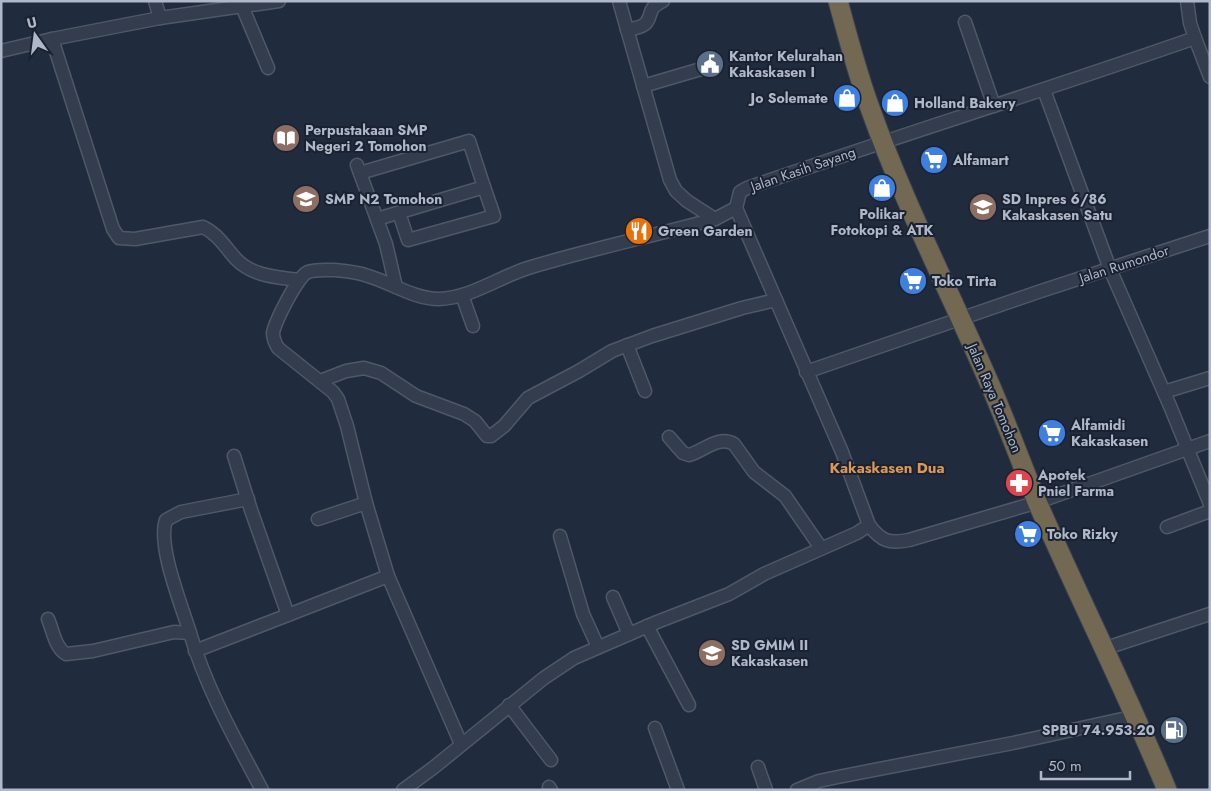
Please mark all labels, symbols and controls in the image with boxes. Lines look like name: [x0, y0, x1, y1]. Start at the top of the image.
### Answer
north arrow: [10, 10, 60, 60]
text: U: [25, 11, 39, 33]
place label: Kantor Kelurahan Kakaskasen I: [729, 46, 843, 82]
public building icon: Kantor Kelurahan Kakaskasen I: [695, 49, 725, 79]
shop icon: Jo Solemate: [832, 83, 862, 113]
place label: Jo Solemate: [748, 88, 828, 108]
shop icon: Holland Bakery: [880, 88, 910, 118]
place label: Holland Bakery: [914, 93, 1016, 113]
place label: Perpustakaan SMP Negeri 2 Tomohon: [305, 120, 428, 156]
library icon: Perpustakaan SMP Negeri 2 Tomohon: [271, 123, 301, 153]
street label: Jalan Kasih Sayang: [746, 142, 858, 197]
supermarket icon: Alfamart: [919, 145, 949, 175]
place label: Alfamart: [952, 150, 1009, 170]
shop icon: Polikar Fotokopi & ATK: [867, 173, 897, 203]
school or university icon: SMP N2 Tomohon: [291, 184, 321, 214]
place label: SMP N2 Tomohon: [325, 189, 442, 209]
place label: SD Inpres 6/86 Kakaskasen Satu: [1002, 189, 1112, 225]
school or university icon: SD Inpres 6/86 Kakaskasen Satu: [968, 192, 998, 222]
place label: Polikar Fotokopi & ATK: [831, 204, 934, 240]
restaurant icon: Green Garden: [624, 216, 654, 246]
place label: Green Garden: [658, 221, 753, 241]
street label: Jalan Rumondor: [1075, 240, 1172, 289]
supermarket icon: Toko Tirta: [898, 266, 928, 296]
place label: Toko Tirta: [932, 271, 997, 291]
street label: Jalan Raya Tomohon: [962, 338, 1027, 456]
place label: Alfamidi Kakaskasen: [1070, 415, 1148, 451]
supermarket icon: Alfamidi Kakaskasen: [1037, 418, 1067, 448]
district label: Kakaskasen Dua: [829, 457, 945, 479]
place label: Apotek Pniel Farma: [1037, 465, 1114, 501]
pharmacy icon: Apotek Pniel Farma: [1004, 468, 1034, 498]
supermarket icon: Toko Rizky: [1013, 519, 1043, 549]
place label: Toko Rizky: [1047, 524, 1119, 544]
place label: SD GMIM II Kakaskasen: [731, 635, 808, 671]
school or university icon: SD GMIM II Kakaskasen: [697, 638, 727, 668]
fuel station icon: SPBU 74.953.20: [1159, 715, 1189, 745]
place label: SPBU 74.953.20: [1042, 720, 1155, 740]
scale bar: [1041, 748, 1130, 780]
text: 50 m: [1048, 755, 1082, 777]

